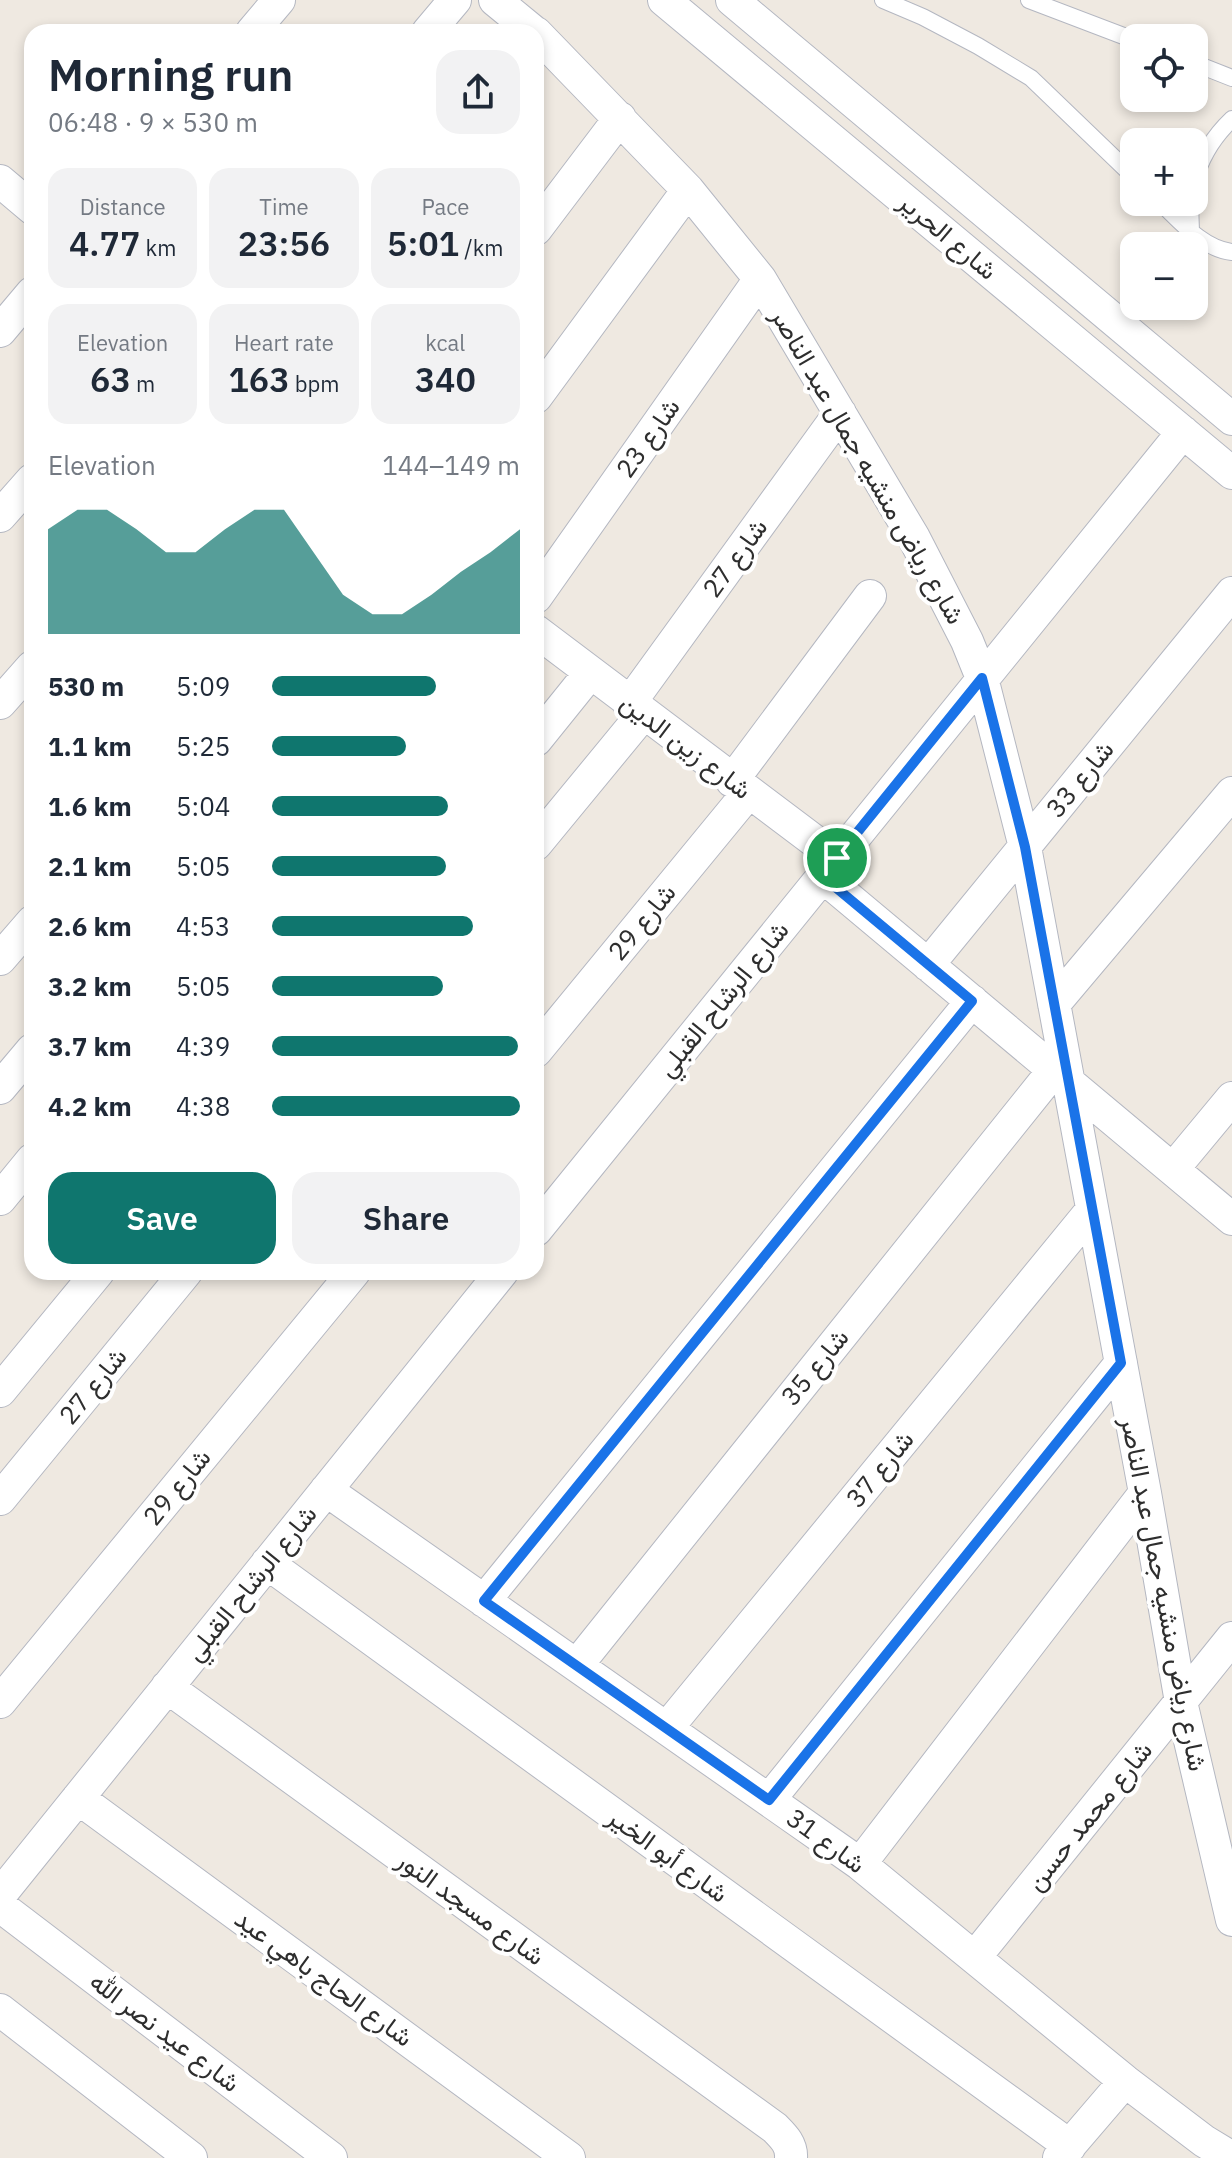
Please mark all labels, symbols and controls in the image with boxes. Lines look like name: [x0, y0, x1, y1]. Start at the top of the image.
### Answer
map controls: [1120, 24, 1208, 320]
button: locate: [1120, 24, 1208, 112]
text: Morning run: [48, 46, 293, 103]
button: share: [436, 50, 520, 134]
text: 06:48 · 9 × 530 m: [48, 105, 258, 139]
button: +: [1120, 128, 1208, 216]
street label: شارع الحرير: [890, 183, 1005, 288]
text: Distance: [80, 192, 166, 221]
text: Time: [259, 192, 309, 221]
text: Pace: [421, 192, 469, 221]
text: 4.77: [69, 221, 140, 265]
text: 23:56: [238, 221, 330, 265]
text: 5:01: [387, 221, 459, 265]
button: −: [1120, 232, 1208, 320]
text: km: [140, 233, 176, 262]
text: /km: [459, 233, 504, 262]
street label: شارع رياض منشيه جمال عبد الناصر: [762, 300, 974, 631]
text: Elevation: [77, 328, 168, 357]
text: Heart rate: [234, 328, 334, 357]
text: kcal: [425, 328, 465, 357]
text: 63: [90, 357, 131, 401]
text: 163: [228, 357, 290, 401]
text: 340: [415, 357, 476, 401]
text: m: [131, 369, 155, 398]
text: bpm: [290, 369, 340, 398]
street label: شارع 23: [608, 391, 688, 485]
text: Elevation: [48, 448, 156, 482]
text: 144–149 m: [382, 448, 520, 482]
street label: شارع 27: [694, 511, 776, 605]
text: 530 m: [48, 669, 124, 703]
text: 5:09: [176, 669, 230, 703]
street label: شارع زين الدين: [613, 685, 759, 807]
text: 1.1 km: [48, 729, 132, 763]
text: 5:25: [176, 729, 230, 763]
street label: شارع 33: [1038, 733, 1122, 825]
text: 1.6 km: [48, 789, 132, 823]
text: 5:04: [176, 789, 230, 823]
pin: [803, 824, 871, 892]
icon: arrive: [815, 836, 859, 880]
text: 2.1 km: [48, 849, 132, 883]
text: 5:05: [176, 849, 230, 883]
street label: شارع 29: [600, 876, 684, 968]
text: 2.6 km: [48, 909, 132, 943]
text: 4:53: [176, 909, 230, 943]
street label: شارع الرشاح القبلي: [649, 913, 800, 1087]
text: 3.2 km: [48, 969, 132, 1003]
text: 5:05: [176, 969, 230, 1003]
text: 3.7 km: [48, 1029, 132, 1063]
text: 4:39: [176, 1029, 230, 1063]
text: 4.2 km: [48, 1089, 132, 1123]
text: 4:38: [176, 1089, 230, 1123]
button: Save: [48, 1172, 276, 1264]
button: Share: [292, 1172, 520, 1264]
street label: شارع 35: [773, 1321, 857, 1413]
street label: شارع 27: [51, 1340, 135, 1432]
street label: شارع رياض منشيه جمال عبد الناصر: [1112, 1413, 1216, 1774]
street label: شارع 37: [838, 1423, 922, 1515]
street label: شارع 29: [135, 1441, 219, 1533]
street label: شارع الرشاح القبلي: [177, 1497, 328, 1671]
street label: شارع محمد حسن: [1017, 1734, 1161, 1898]
street label: شارع أبو الخير: [599, 1798, 736, 1911]
street label: شارع 31: [779, 1800, 873, 1882]
street label: شارع مسجد النور: [389, 1842, 552, 1974]
street label: شارع الحاج باهي عيد: [226, 1901, 420, 2057]
street label: شارع عيد نصر الله: [82, 1963, 248, 2101]

